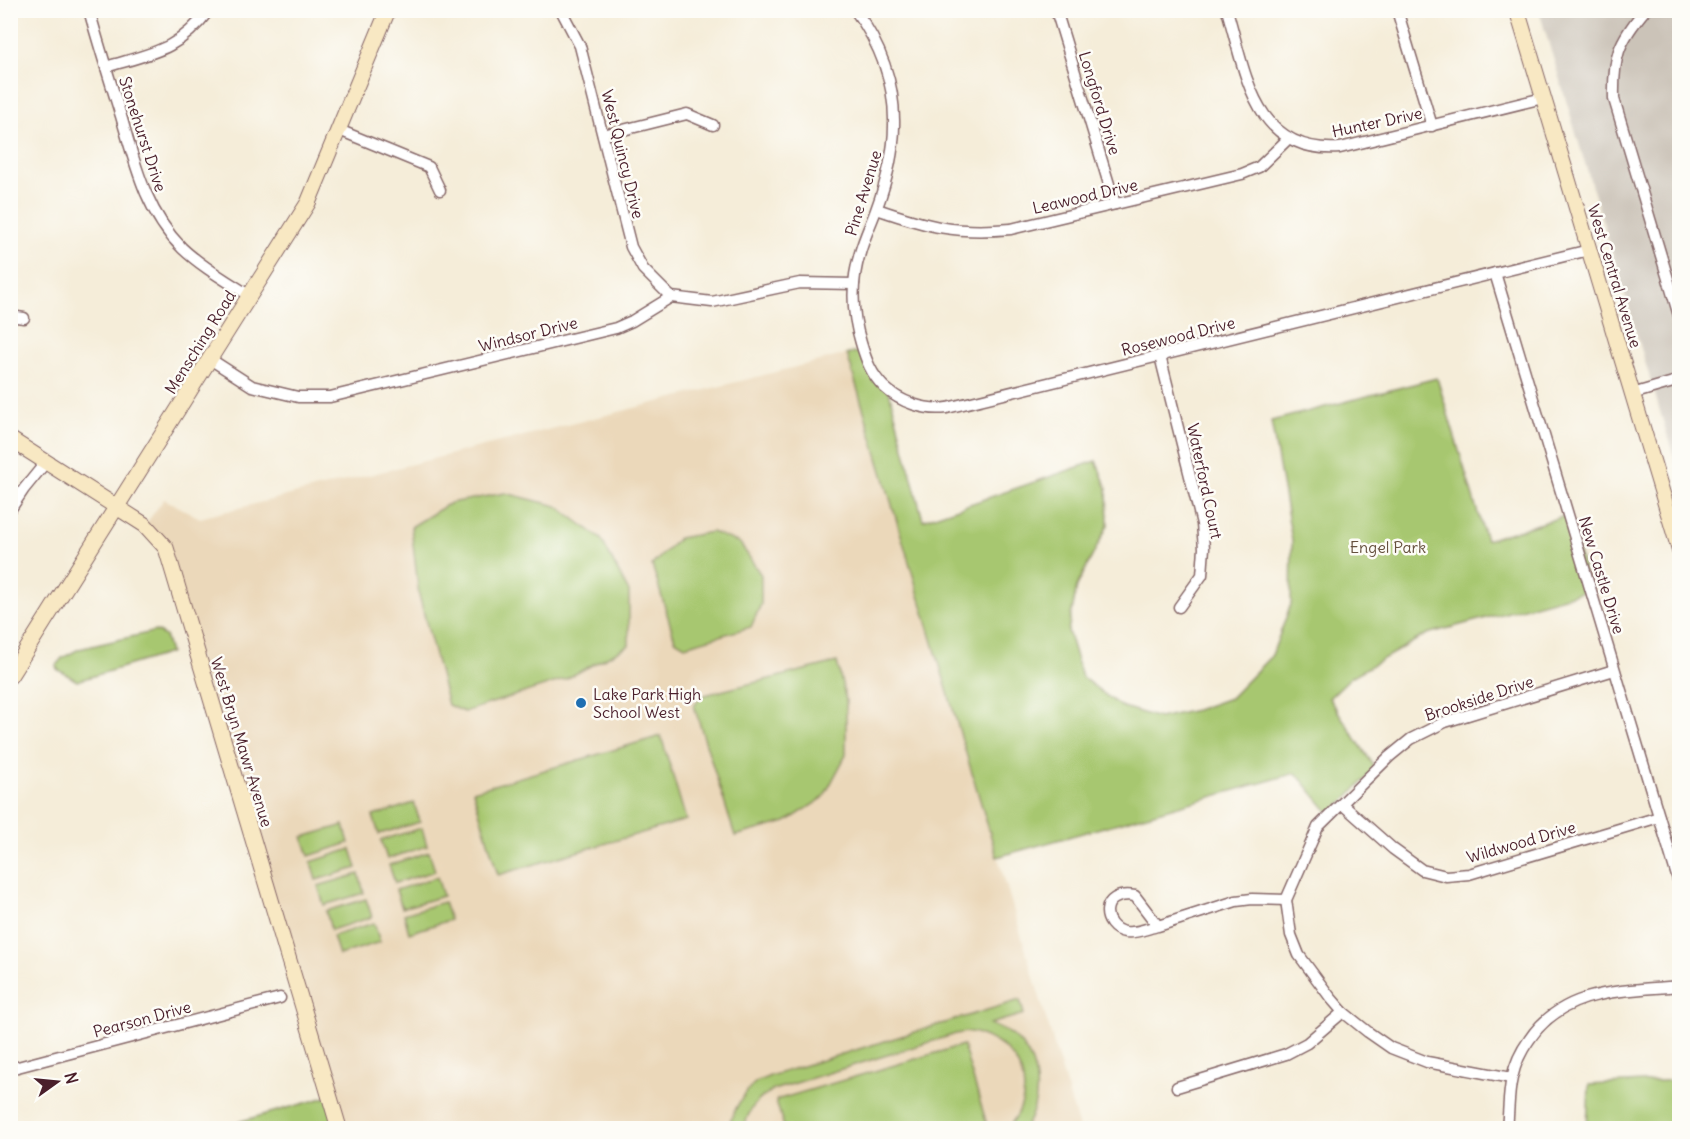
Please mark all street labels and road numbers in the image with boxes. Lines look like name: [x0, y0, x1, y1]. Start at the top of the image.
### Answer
street label: Longford Drive: [1075, 49, 1125, 157]
street label: Stonehurst Drive: [115, 74, 171, 194]
street label: West Quincy Drive: [597, 87, 649, 221]
street label: Hunter Drive: [1330, 103, 1424, 141]
street label: Pine Avenue: [840, 148, 886, 238]
street label: Leawood Drive: [1030, 174, 1140, 218]
street label: West Central Avenue: [1584, 202, 1646, 350]
street label: Mensching Road: [160, 286, 240, 398]
street label: Windsor Drive: [476, 312, 580, 356]
street label: Rosewood Drive: [1119, 312, 1237, 360]
street label: Waterford Court: [1183, 421, 1227, 541]
street label: New Castle Drive: [1575, 514, 1629, 636]
street label: West Bryn Mawr Avenue: [207, 655, 277, 829]
street label: Brookside Drive: [1422, 671, 1536, 725]
street label: Wildwood Drive: [1464, 817, 1578, 867]
street label: Pearson Drive: [91, 996, 193, 1042]

